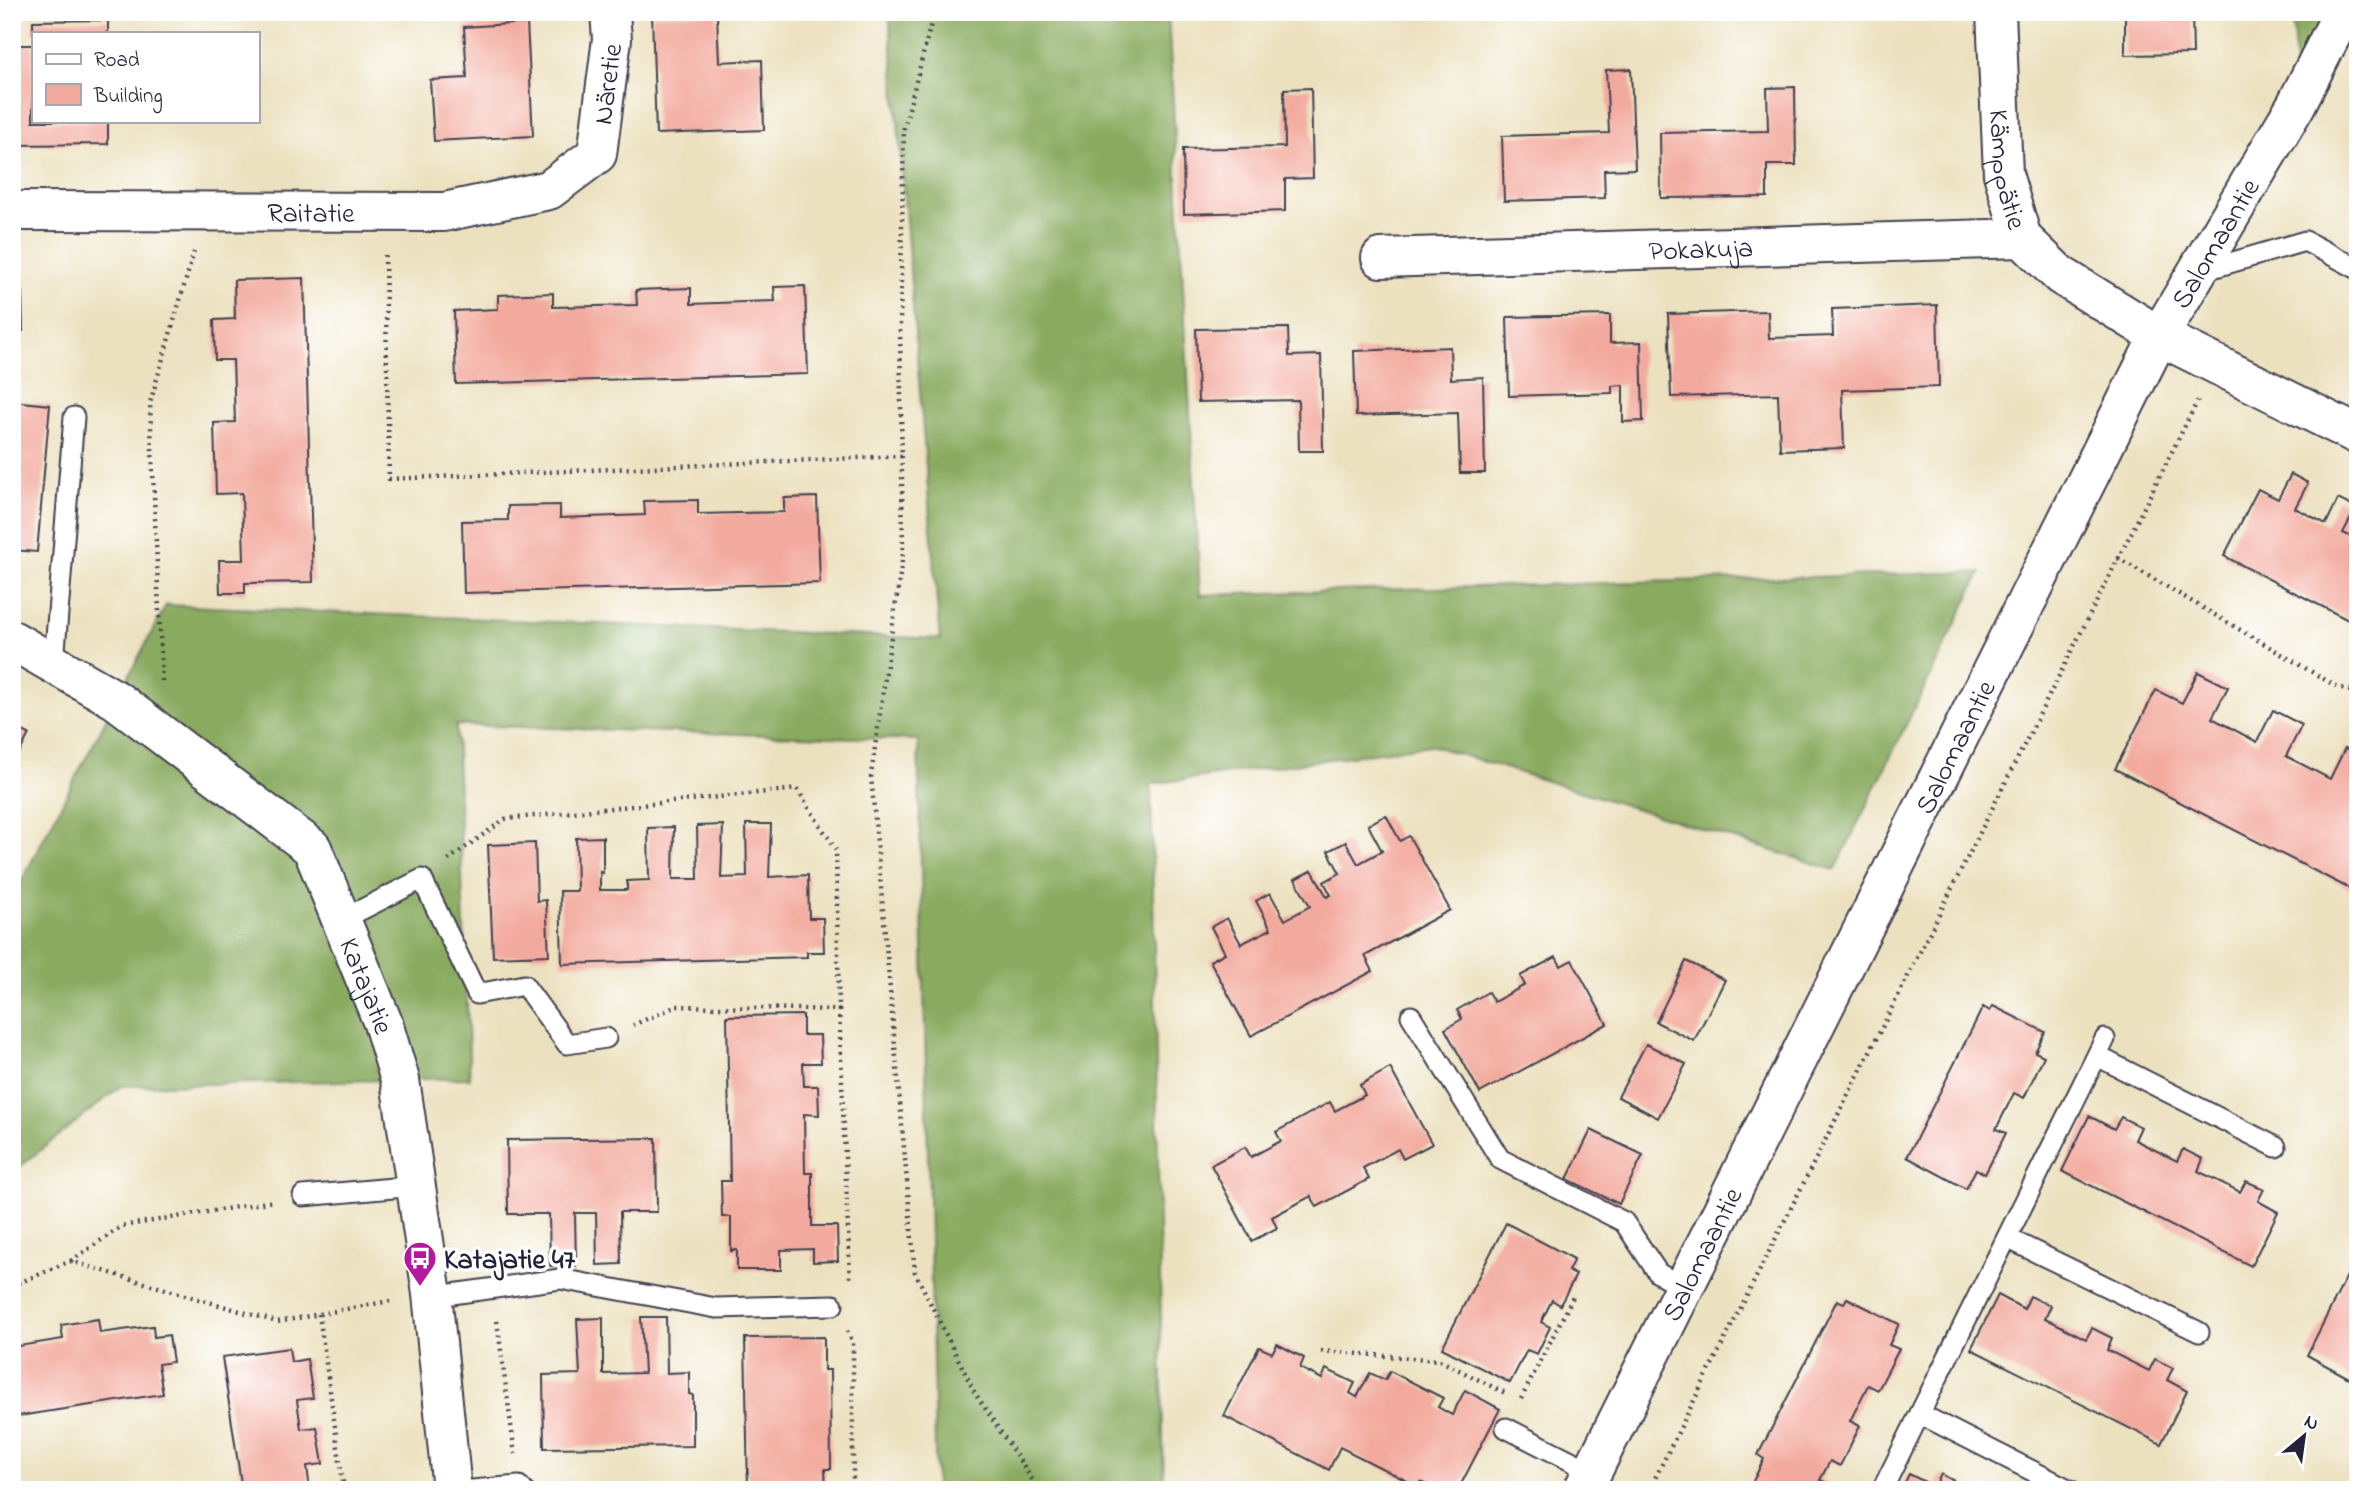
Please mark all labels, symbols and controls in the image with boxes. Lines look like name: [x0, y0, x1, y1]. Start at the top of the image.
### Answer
legend: [32, 32, 259, 122]
street label: Näretie: [584, 41, 635, 127]
text: Road: [94, 46, 140, 76]
text: Building: [93, 82, 163, 114]
street label: Kämppätie: [1976, 109, 2035, 235]
street label: Salomaantie: [2163, 171, 2272, 318]
street label: Raitatie: [267, 195, 355, 236]
street label: Pokakuja: [1648, 229, 1754, 274]
street label: Salomaantie: [1906, 674, 2008, 822]
street label: Katajatie: [327, 932, 402, 1040]
street label: Salomaantie: [1653, 1181, 1755, 1329]
bus stop icon: Katajatie 47: [401, 1239, 439, 1288]
place label: Katajatie 47: [444, 1241, 575, 1282]
north arrow: [2268, 1400, 2338, 1470]
text: N: [2299, 1408, 2323, 1438]

